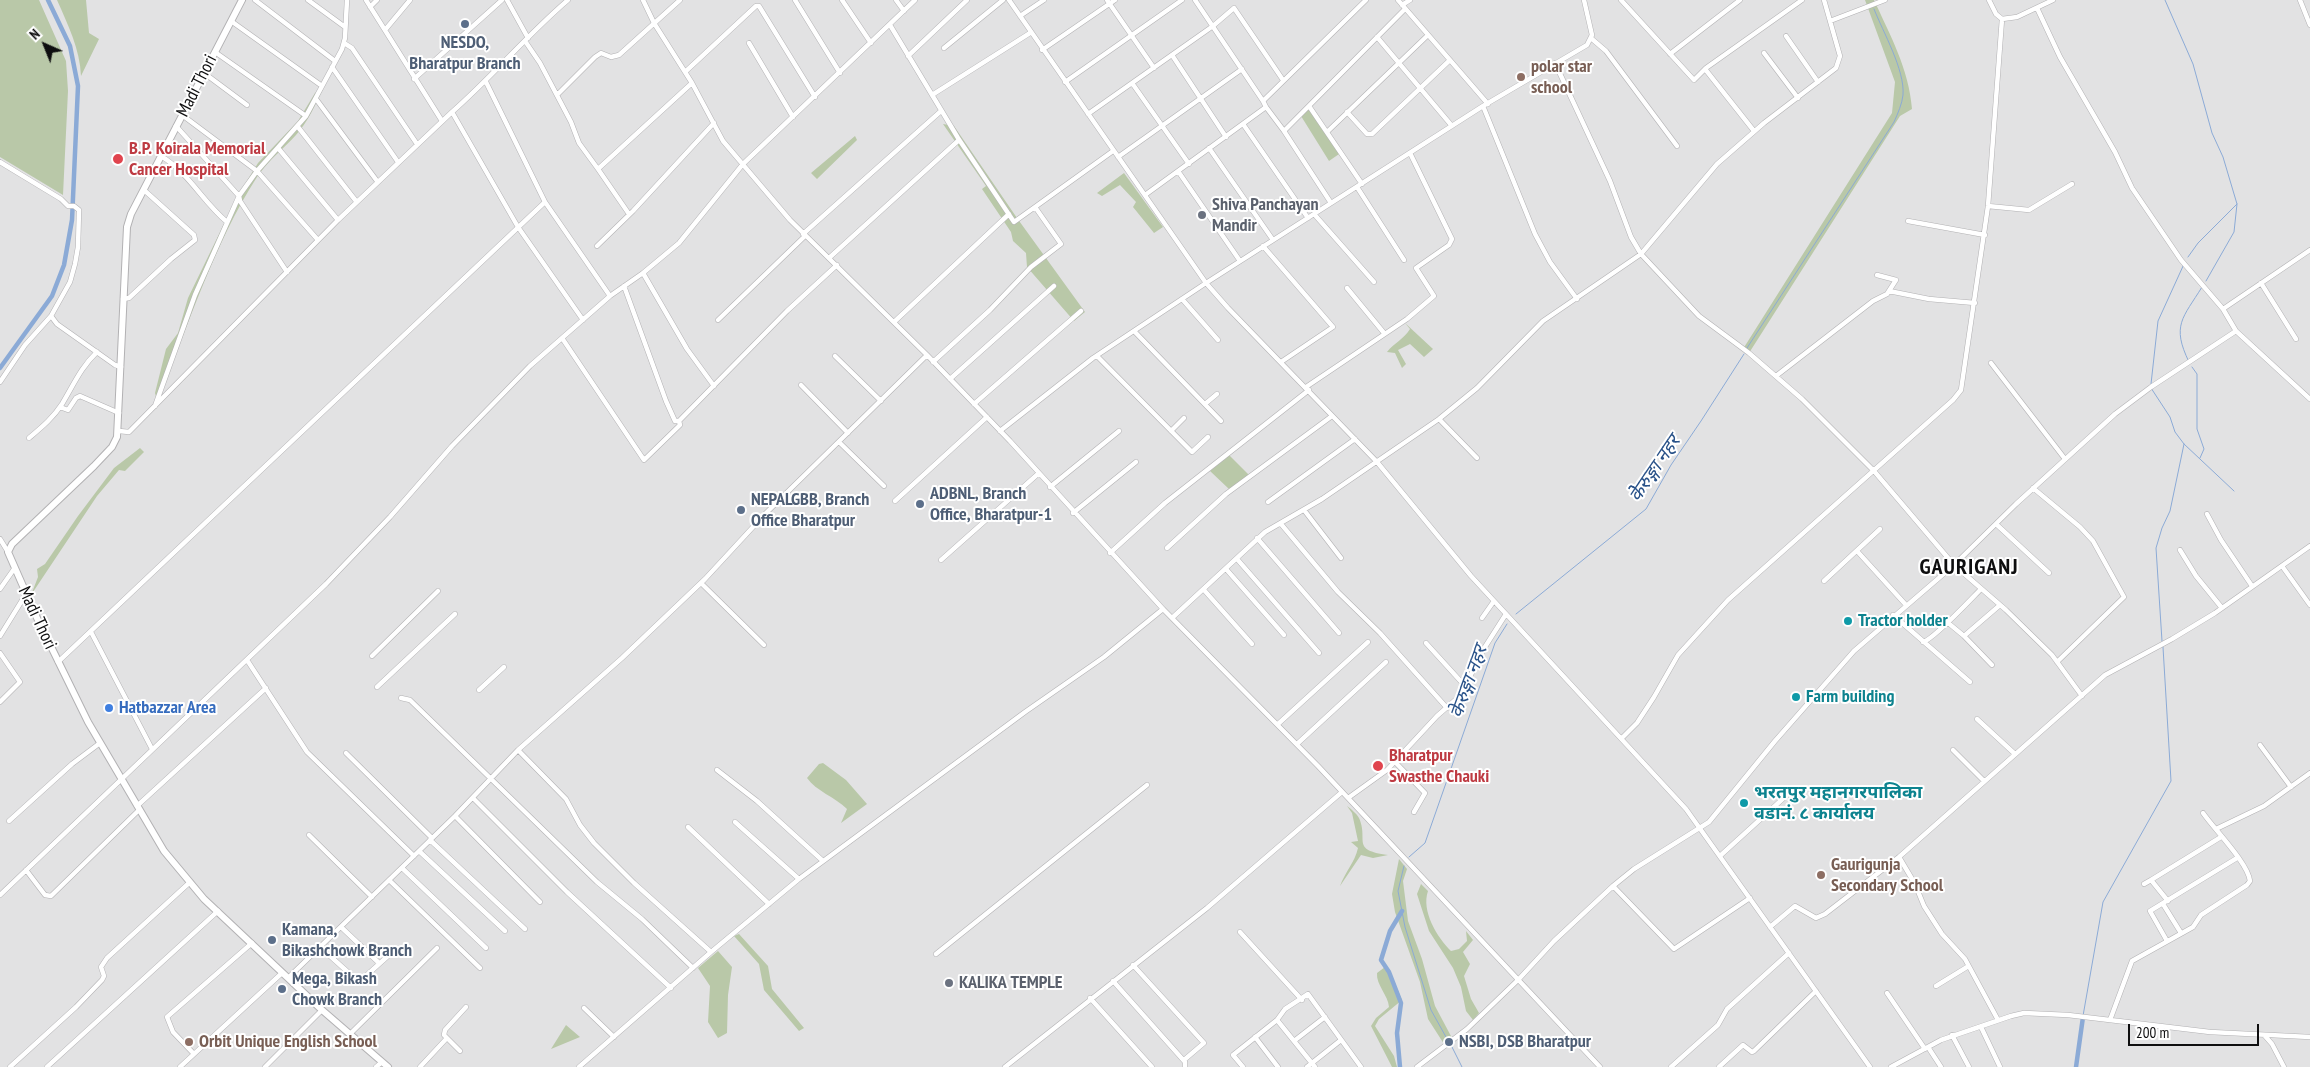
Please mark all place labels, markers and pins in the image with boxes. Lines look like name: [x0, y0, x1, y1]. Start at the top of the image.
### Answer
marker: NESDO, Bharatpur Branch: [459, 18, 471, 30]
place label: NESDO, Bharatpur Branch: [409, 32, 521, 74]
place label: polar star school: [1531, 56, 1592, 98]
marker: polar star school: [1515, 71, 1527, 83]
place label: B.P. Koirala Memorial Cancer Hospital: [129, 138, 265, 180]
marker: B.P. Koirala Memorial Cancer Hospital: [111, 152, 125, 166]
place label: Shiva Panchayan Mandir: [1212, 194, 1319, 236]
marker: Shiva Panchayan Mandir: [1196, 209, 1208, 221]
place label: ADBNL, Branch Office, Bharatpur-1: [930, 483, 1052, 526]
place label: NEPALGBB, Branch Office Bharatpur: [751, 489, 869, 532]
marker: ADBNL, Branch Office, Bharatpur-1: [914, 498, 926, 510]
marker: NEPALGBB, Branch Office Bharatpur: [735, 504, 747, 516]
place label: Tractor holder: [1858, 610, 1948, 632]
marker: Tractor holder: [1842, 615, 1854, 627]
place label: Farm building: [1806, 686, 1894, 708]
marker: Farm building: [1790, 691, 1802, 703]
place label: Hatbazzar Area: [119, 697, 216, 719]
marker: Hatbazzar Area: [103, 702, 115, 714]
place label: Bharatpur Swasthe Chauki: [1389, 745, 1489, 788]
marker: Bharatpur Swasthe Chauki: [1371, 759, 1385, 773]
place label: भरतपुर महानगरपालिका वडानं. ८ कार्यालय: [1754, 782, 1922, 824]
marker: भरतपुर महानगरपालिका वडानं. ८ कार्यालय: [1738, 797, 1750, 809]
place label: Gaurigunja Secondary School: [1831, 854, 1943, 896]
marker: Gaurigunja Secondary School: [1815, 869, 1827, 881]
place label: Kamana, Bikashchowk Branch: [282, 919, 412, 962]
marker: Kamana, Bikashchowk Branch: [266, 934, 278, 946]
place label: Mega, Bikash Chowk Branch: [292, 968, 382, 1011]
place label: KALIKA TEMPLE: [959, 972, 1063, 994]
marker: KALIKA TEMPLE: [943, 977, 955, 989]
marker: Mega, Bikash Chowk Branch: [276, 983, 288, 995]
place label: Orbit Unique English School: [199, 1031, 377, 1053]
place label: NSBI, DSB Bharatpur: [1459, 1031, 1591, 1053]
marker: Orbit Unique English School: [183, 1036, 195, 1048]
marker: NSBI, DSB Bharatpur: [1443, 1036, 1455, 1048]

